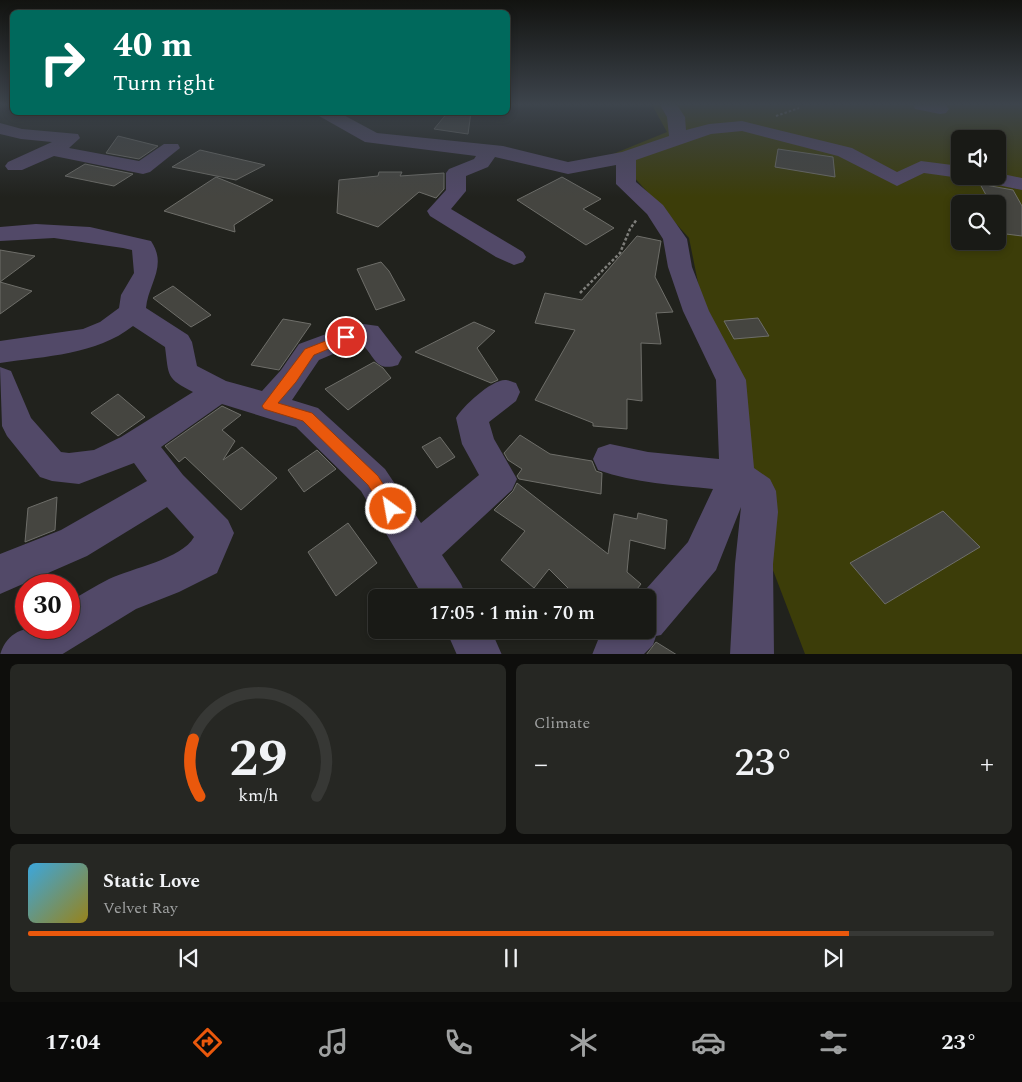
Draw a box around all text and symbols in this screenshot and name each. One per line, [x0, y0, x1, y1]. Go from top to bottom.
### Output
text: 40 m [113, 19, 193, 72]
icon: right [30, 30, 95, 95]
text: Turn right [113, 67, 215, 100]
map controls [951, 130, 1006, 250]
button: sound [951, 130, 1006, 185]
button: search [951, 195, 1006, 250]
pin [325, 316, 367, 358]
icon: arrive [332, 323, 360, 351]
position arrow [364, 482, 416, 534]
speed limit sign: 30 [15, 574, 80, 639]
text: 17:05 · 1 min · 70 m [429, 599, 595, 628]
text: Climate [534, 711, 590, 735]
text: 29 [229, 720, 287, 799]
text: 23° [734, 735, 794, 793]
text: − [534, 743, 548, 786]
text: + [980, 743, 994, 786]
text: km/h [238, 782, 278, 809]
text: Static Love [103, 867, 200, 896]
text: Velvet Ray [103, 896, 178, 920]
icon: previous [175, 944, 203, 972]
icon: pause [497, 944, 525, 972]
icon: next [819, 944, 847, 972]
icon: directions [190, 1025, 225, 1060]
icon: music [316, 1025, 351, 1060]
icon: phone [441, 1025, 476, 1060]
icon: climate [566, 1025, 601, 1060]
icon: car [691, 1025, 726, 1060]
icon: filters [816, 1025, 851, 1060]
text: 17:04 [45, 1026, 100, 1059]
text: 23° [941, 1026, 977, 1059]

